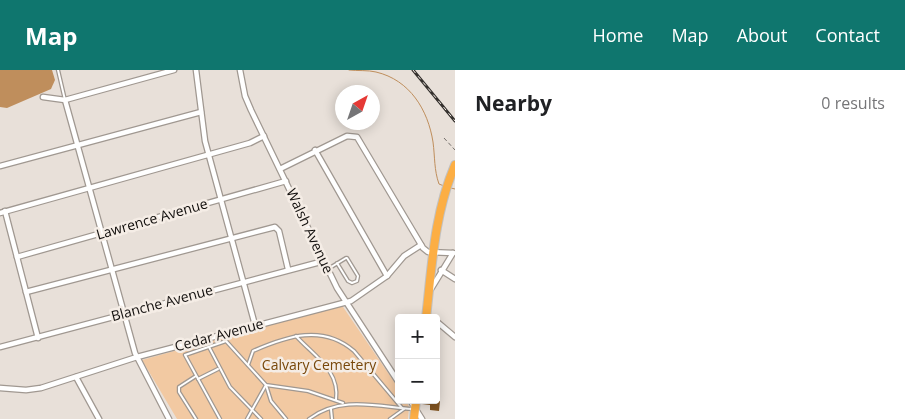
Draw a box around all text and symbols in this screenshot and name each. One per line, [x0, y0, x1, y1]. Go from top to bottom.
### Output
text: Map [25, 19, 77, 52]
text: Home [593, 23, 643, 47]
text: Map [671, 23, 709, 47]
text: About [737, 23, 787, 47]
text: Contact [815, 23, 880, 47]
north arrow [335, 85, 380, 130]
text: Nearby [475, 89, 552, 117]
text: 0 results [821, 92, 885, 114]
street label: Walsh Avenue [282, 185, 339, 277]
street label: Lawrence Avenue [94, 193, 210, 244]
street label: Blanche Avenue [109, 280, 215, 325]
street label: Cedar Avenue [172, 314, 265, 355]
map controls [395, 314, 440, 404]
button: + [395, 314, 440, 359]
park label: Calvary Cemetery [262, 355, 377, 374]
button: − [395, 359, 440, 404]

